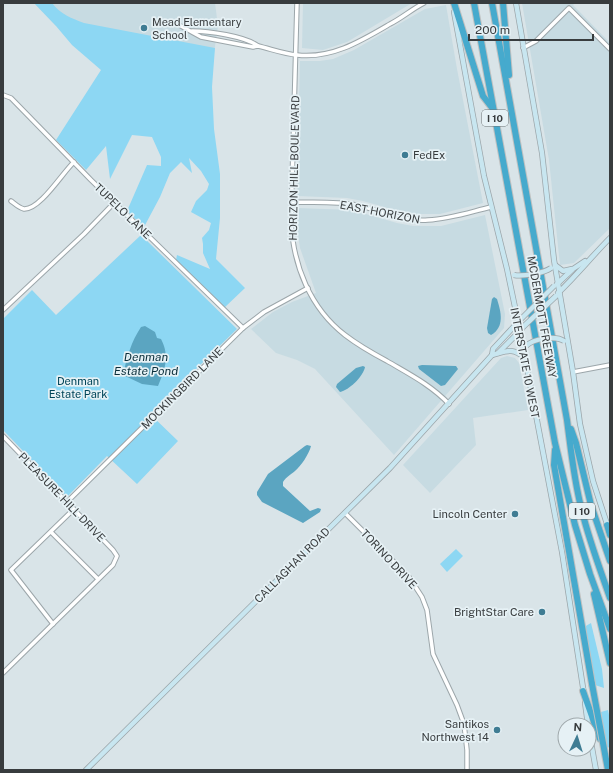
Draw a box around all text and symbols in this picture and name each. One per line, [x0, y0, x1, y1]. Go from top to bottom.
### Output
place label: Mead Elementary School [152, 16, 242, 41]
scale bar [469, 16, 593, 42]
marker: Mead Elementary School [139, 23, 149, 33]
text: 200 m [475, 23, 510, 37]
street label: HORIZON HILL BOULEVARD [287, 95, 301, 241]
road number: I 10 [482, 110, 508, 126]
place label: FedEx [413, 149, 445, 161]
marker: FedEx [400, 150, 410, 160]
street label: TUPELO LANE [92, 181, 154, 241]
street label: EAST HORIZON [339, 198, 421, 226]
street label: MCDERMOTT FREEWAY [525, 255, 559, 379]
street label: INTERSTATE 10 WEST [508, 307, 542, 420]
street label: MOCKINGBIRD LANE [139, 345, 225, 431]
water label: Denman Estate Pond [114, 350, 178, 378]
park label: Denman Estate Park [49, 375, 107, 400]
street label: PLEASURE HILL DRIVE [16, 450, 108, 544]
road number: I 10 [569, 503, 595, 519]
place label: Lincoln Center [432, 508, 507, 520]
marker: Lincoln Center [510, 509, 520, 519]
street label: CALLAGHAN ROAD [252, 525, 332, 605]
street label: TORINO DRIVE [359, 527, 420, 591]
place label: BrightStar Care [454, 606, 534, 618]
marker: BrightStar Care [537, 607, 547, 617]
north arrow [557, 717, 597, 757]
place label: Santikos Northwest 14 [422, 718, 489, 743]
text: N [573, 721, 582, 733]
marker: Santikos Northwest 14 [492, 725, 502, 735]

